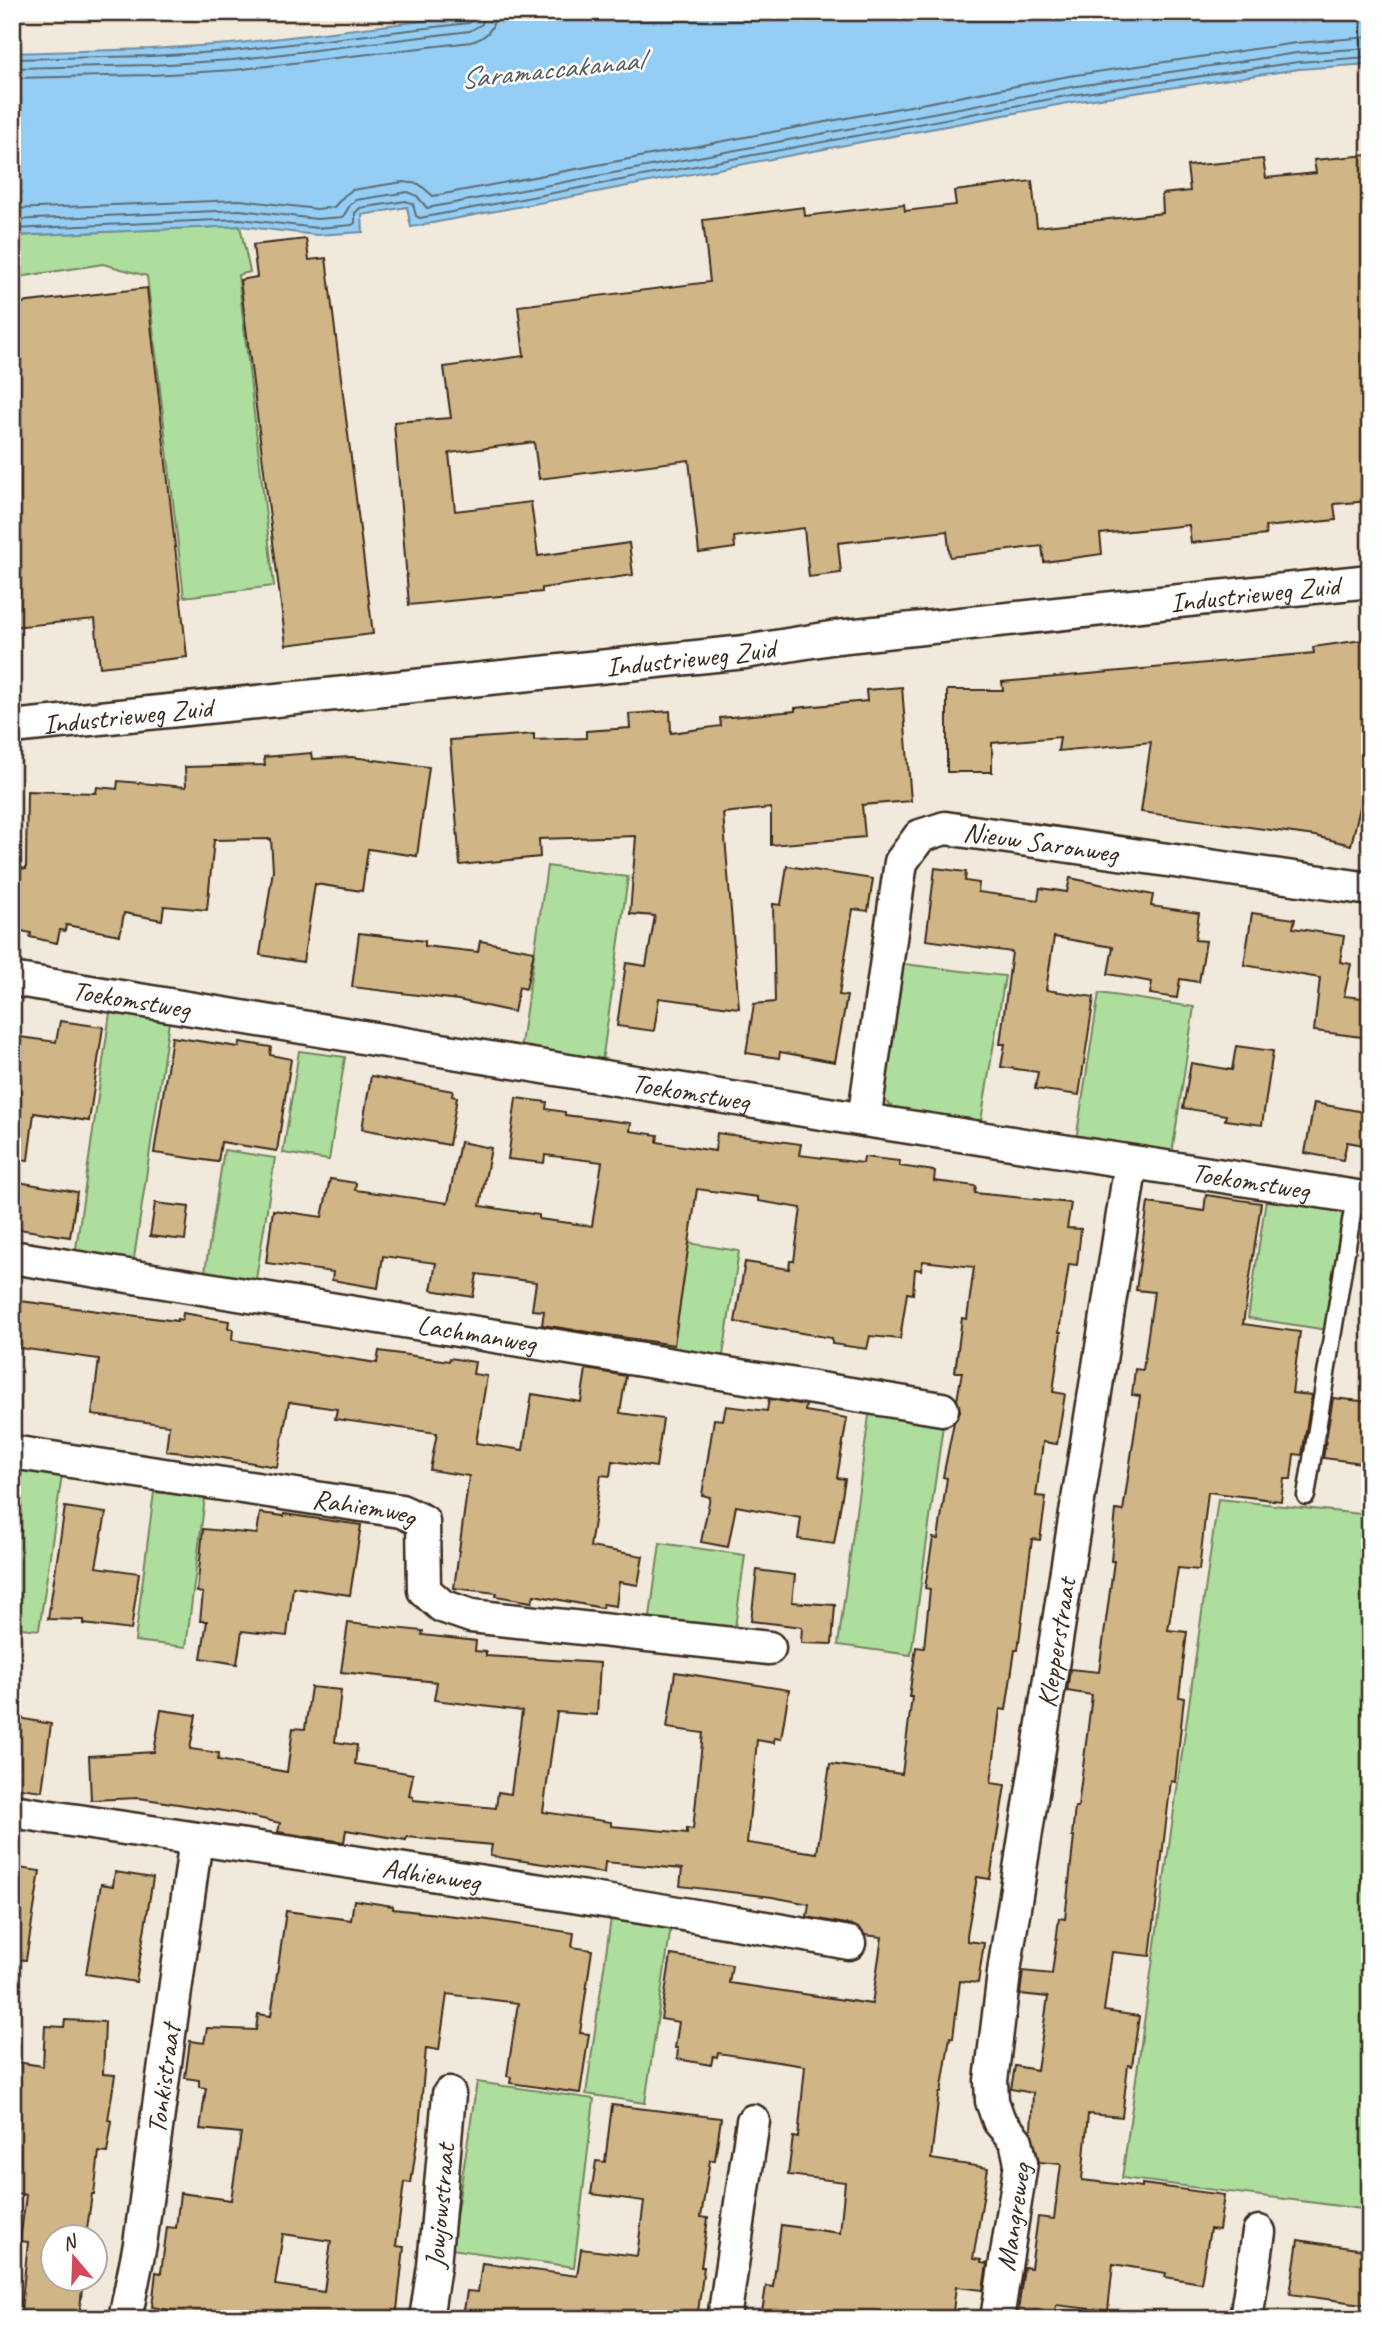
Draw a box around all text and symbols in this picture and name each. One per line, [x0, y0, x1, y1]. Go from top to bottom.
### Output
water label: Saramaccakanaal [458, 40, 654, 97]
street label: Industrieweg Zuid [1168, 566, 1345, 619]
street label: Industrieweg Zuid [604, 629, 781, 684]
street label: Industrieweg Zuid [41, 689, 218, 741]
street label: Nieuw Saronweg [962, 813, 1122, 870]
street label: Toekomstweg [70, 972, 195, 1026]
street label: Toekomstweg [629, 1064, 754, 1119]
street label: Toekomstweg [1189, 1154, 1314, 1207]
street label: Lachmanweg [415, 1306, 541, 1360]
street label: Rahiemweg [310, 1480, 424, 1534]
street label: Klepperstraat [1028, 1573, 1083, 1710]
street label: Adhienweg [380, 1849, 485, 1899]
street label: Tonkistraat [138, 2018, 188, 2136]
street label: Jowjowstraat [416, 2140, 462, 2271]
street label: Mangreweg [987, 2159, 1038, 2273]
north arrow [38, 2222, 108, 2292]
text: N [59, 2229, 81, 2256]

